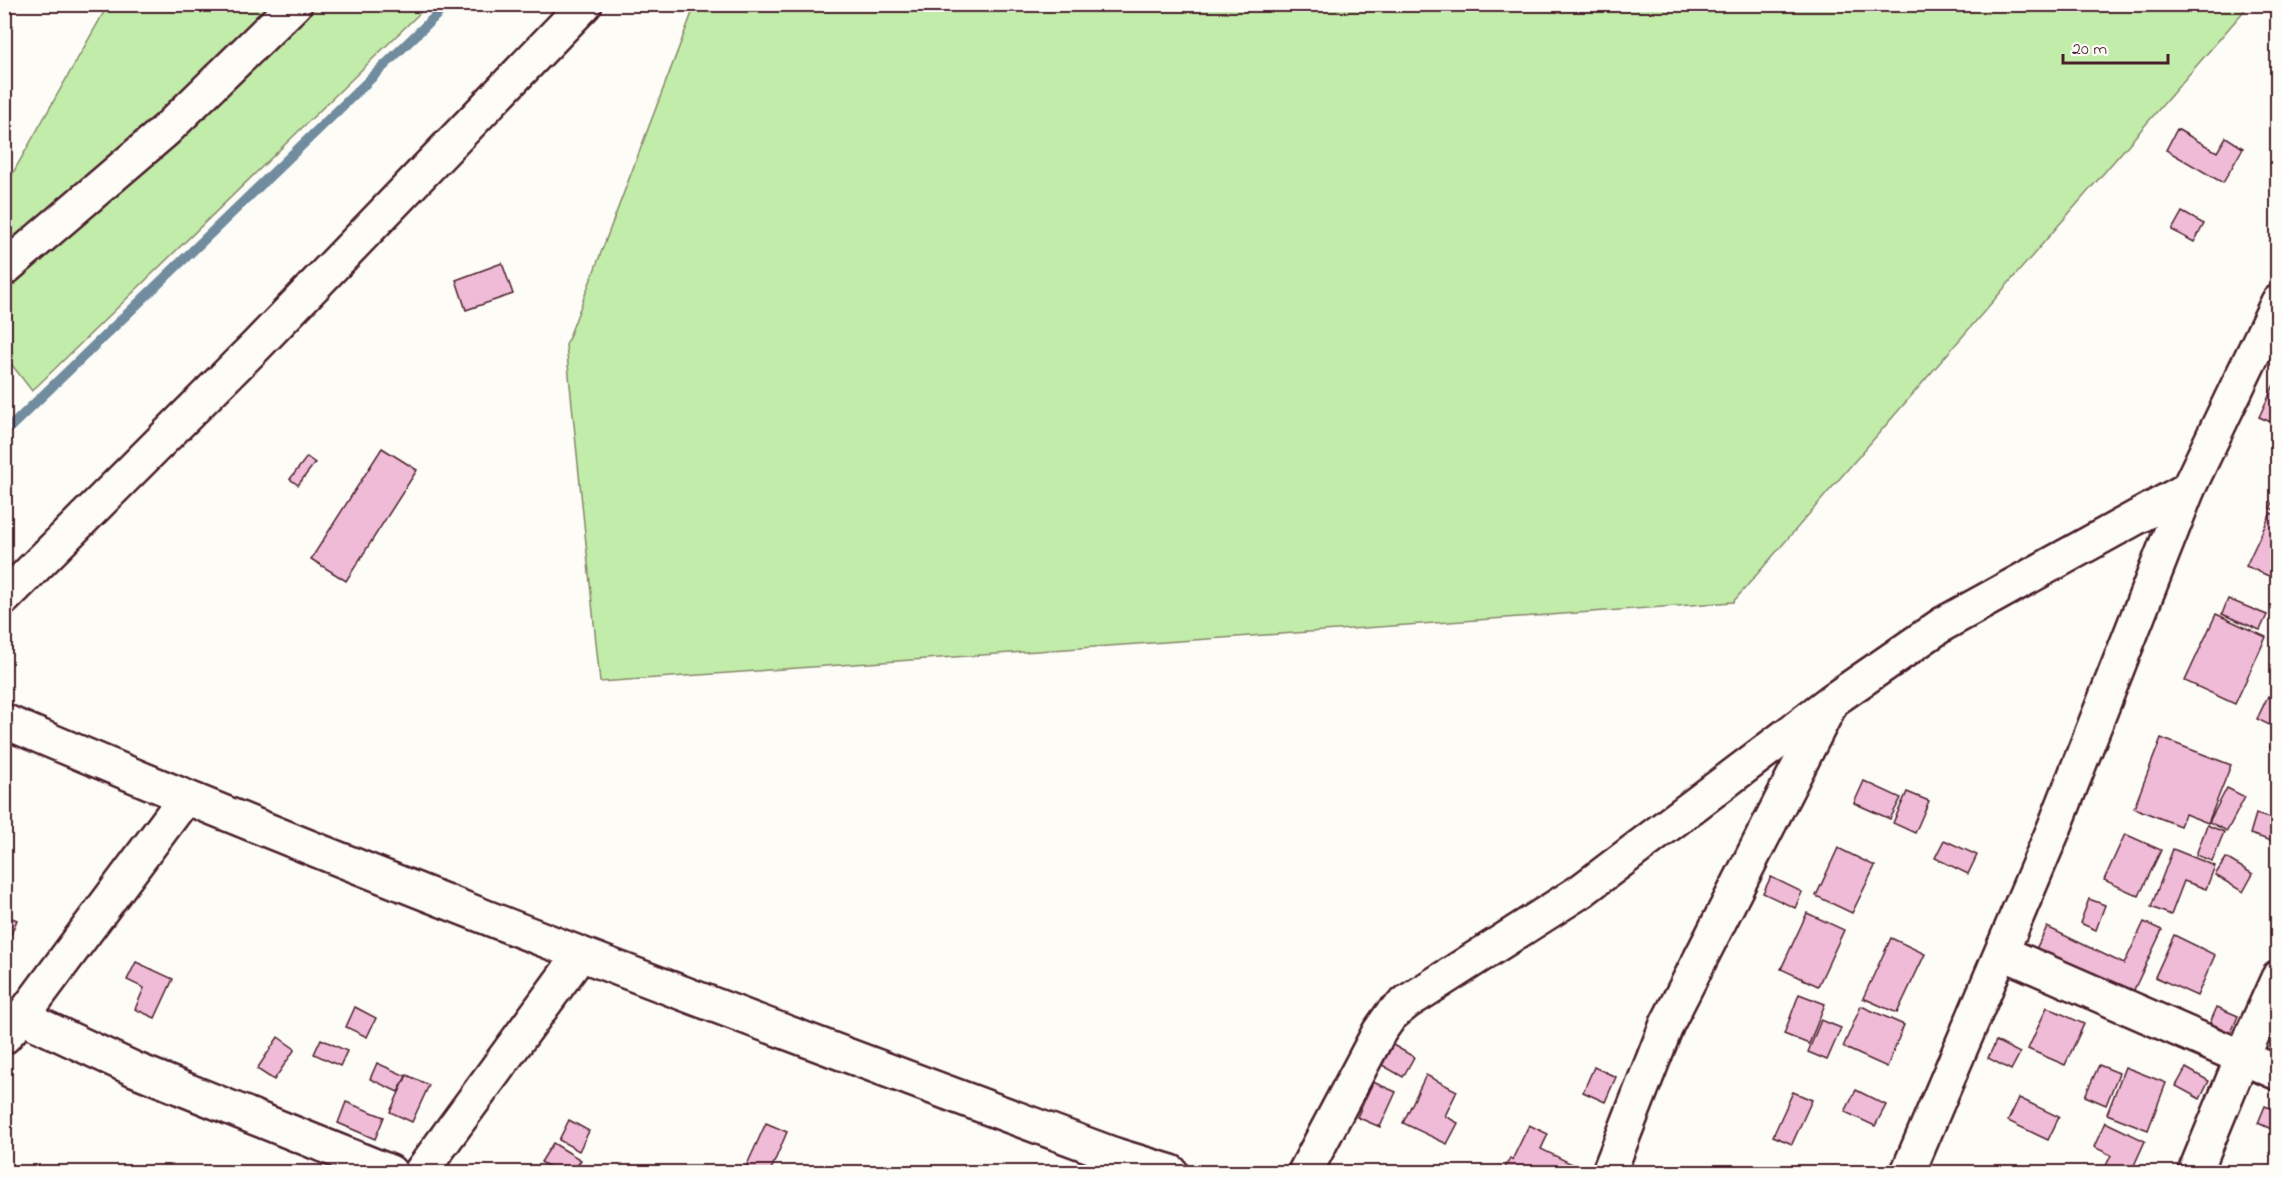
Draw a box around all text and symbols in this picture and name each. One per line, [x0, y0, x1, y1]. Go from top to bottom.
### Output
scale bar [2063, 27, 2168, 65]
text: 20 m [2072, 37, 2107, 63]

